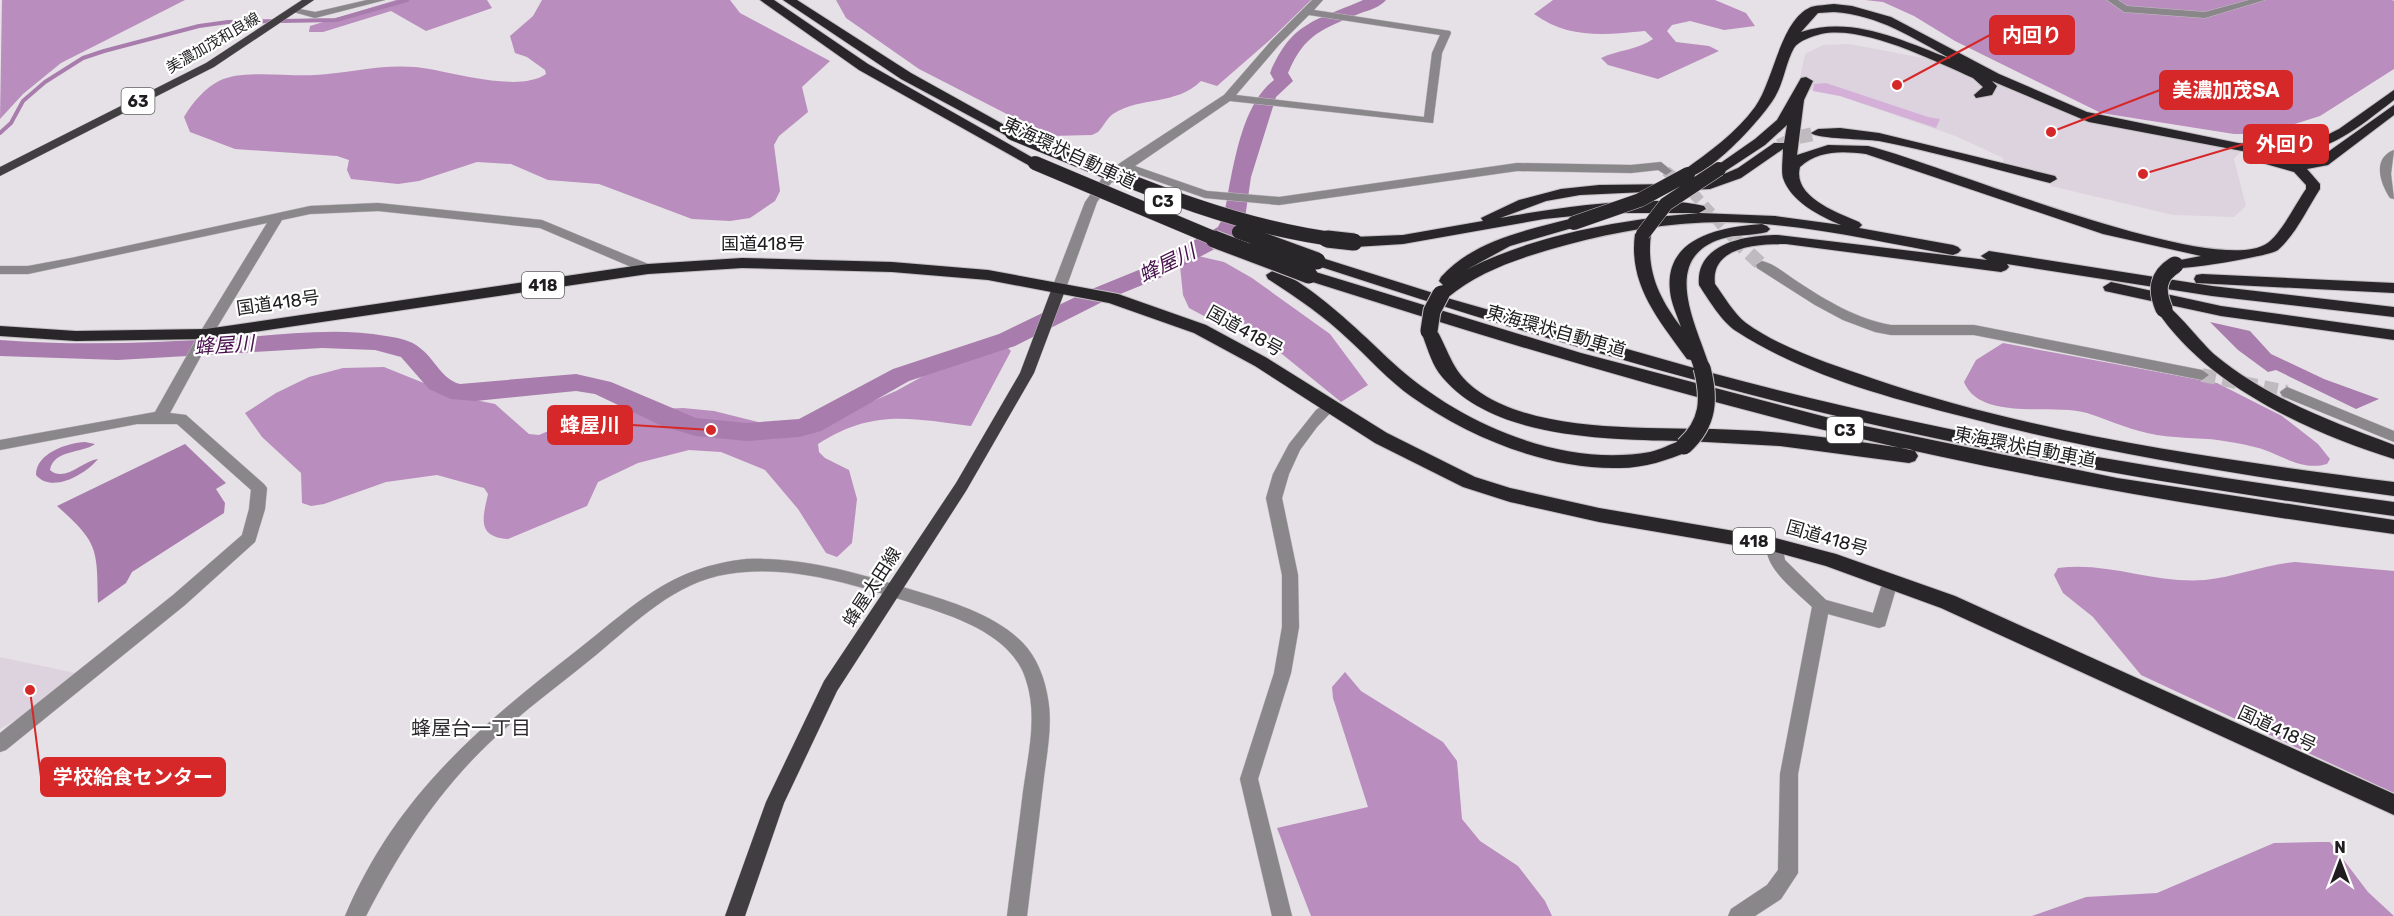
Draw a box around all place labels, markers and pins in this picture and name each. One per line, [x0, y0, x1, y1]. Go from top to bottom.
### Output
callout: 内回り [1990, 16, 2074, 54]
callout: 美濃加茂SA [2160, 71, 2292, 109]
callout: 外回り [2244, 125, 2328, 163]
callout: 蜂屋川 [548, 406, 632, 444]
callout: 学校給食センター [41, 758, 225, 796]

